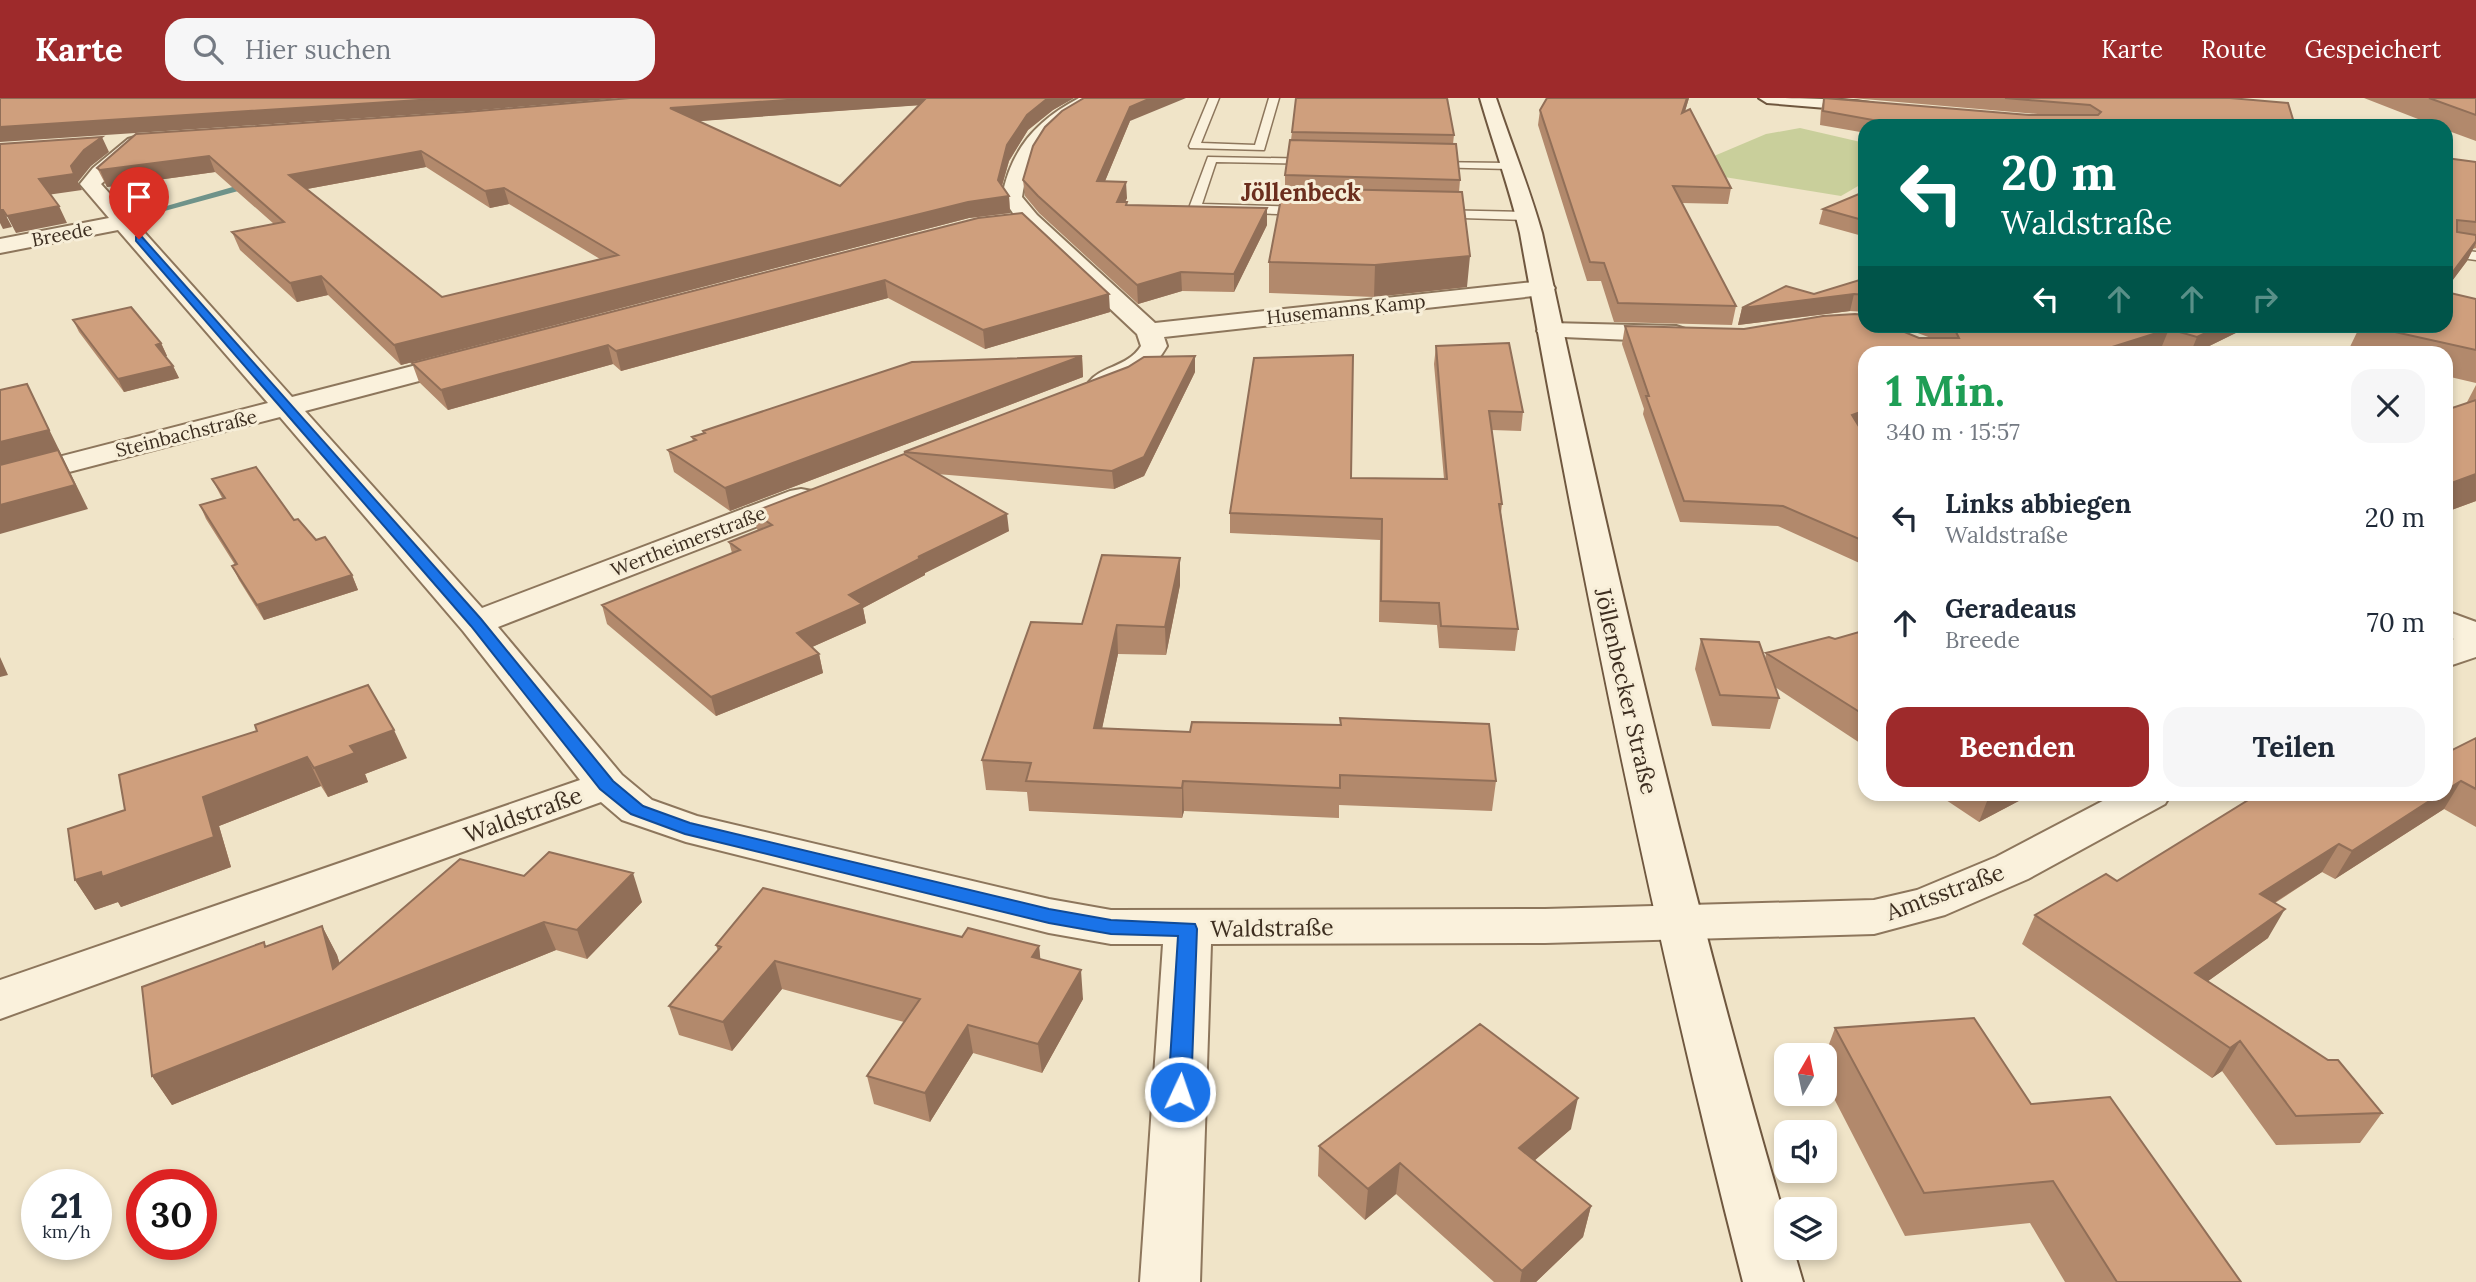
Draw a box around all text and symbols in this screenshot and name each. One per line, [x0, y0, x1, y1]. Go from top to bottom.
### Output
search box [165, 18, 655, 81]
text: Karte [35, 28, 123, 70]
icon: search [189, 30, 227, 68]
text: Hier suchen [245, 33, 391, 66]
text: Karte [2101, 34, 2163, 65]
text: Route [2201, 34, 2267, 65]
text: Gespeichert [2305, 34, 2441, 65]
text: 20 m [2001, 141, 2116, 203]
icon: left [1886, 147, 1977, 238]
pin [109, 167, 169, 239]
district label: Jöllenbeck [1241, 177, 1361, 208]
icon: arrive [120, 178, 158, 216]
text: Waldstraße [2001, 202, 2172, 243]
street label: Breede [29, 216, 95, 252]
icon: left [2027, 280, 2065, 318]
icon: ahead [2100, 280, 2138, 318]
icon: ahead [2173, 280, 2211, 318]
icon: right [2246, 280, 2284, 318]
street label: Husemanns Kamp [1265, 289, 1427, 329]
text: 1 Min. [1886, 364, 2005, 418]
button: close [2351, 369, 2425, 443]
street label: Steinbachstraße [113, 404, 259, 462]
text: 340 m · 15:57 [1886, 417, 2020, 446]
text: Links abbiegen [1945, 487, 2131, 520]
icon: left [1886, 499, 1924, 537]
street label: Wertheimerstraße [607, 500, 769, 582]
text: 20 m [2365, 501, 2425, 534]
text: Waldstraße [1945, 520, 2068, 549]
street label: Jöllenbecker Straße [1588, 584, 1664, 797]
text: Geradeaus [1945, 592, 2076, 625]
icon: ahead [1886, 604, 1924, 642]
text: 70 m [2367, 606, 2425, 639]
text: Breede [1945, 625, 2020, 654]
button: Beenden [1886, 707, 2149, 787]
button: Teilen [2163, 707, 2425, 787]
street label: Waldstraße [460, 780, 586, 849]
street label: Amtsstraße [1881, 857, 2008, 927]
street label: Waldstraße [1210, 912, 1334, 943]
north arrow [1774, 1043, 1838, 1106]
map controls [1774, 1043, 1837, 1260]
position arrow [1143, 1055, 1217, 1129]
button: sound [1774, 1120, 1837, 1183]
speed limit sign: 30 [126, 1169, 217, 1260]
text: 21 [50, 1183, 83, 1228]
button: layers [1774, 1197, 1837, 1260]
text: km/h [42, 1220, 91, 1243]

